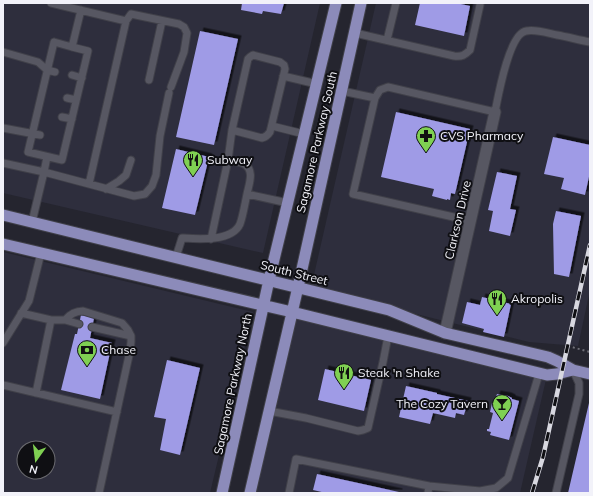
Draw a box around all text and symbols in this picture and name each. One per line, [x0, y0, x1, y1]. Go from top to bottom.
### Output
street label: Sagamore Parkway South [293, 70, 340, 214]
pharmacy icon: CVS Pharmacy [415, 125, 437, 153]
place label: CVS Pharmacy [440, 128, 524, 143]
restaurant icon: Subway [182, 149, 204, 177]
place label: Subway [207, 152, 253, 167]
street label: Clarkson Drive [441, 179, 474, 261]
street label: South Street [259, 257, 329, 288]
restaurant icon: Akropolis [486, 288, 508, 316]
place label: Akropolis [511, 291, 563, 306]
street label: Sagamore Parkway North [210, 312, 255, 456]
bank icon: Chase [76, 339, 98, 367]
place label: Chase [101, 342, 136, 357]
restaurant icon: Steak 'n Shake [333, 362, 355, 390]
place label: Steak 'n Shake [358, 365, 440, 380]
bar icon: The Cozy Tavern [491, 393, 513, 421]
place label: The Cozy Tavern [396, 396, 488, 411]
north arrow [16, 440, 56, 480]
text: N [28, 462, 39, 478]

